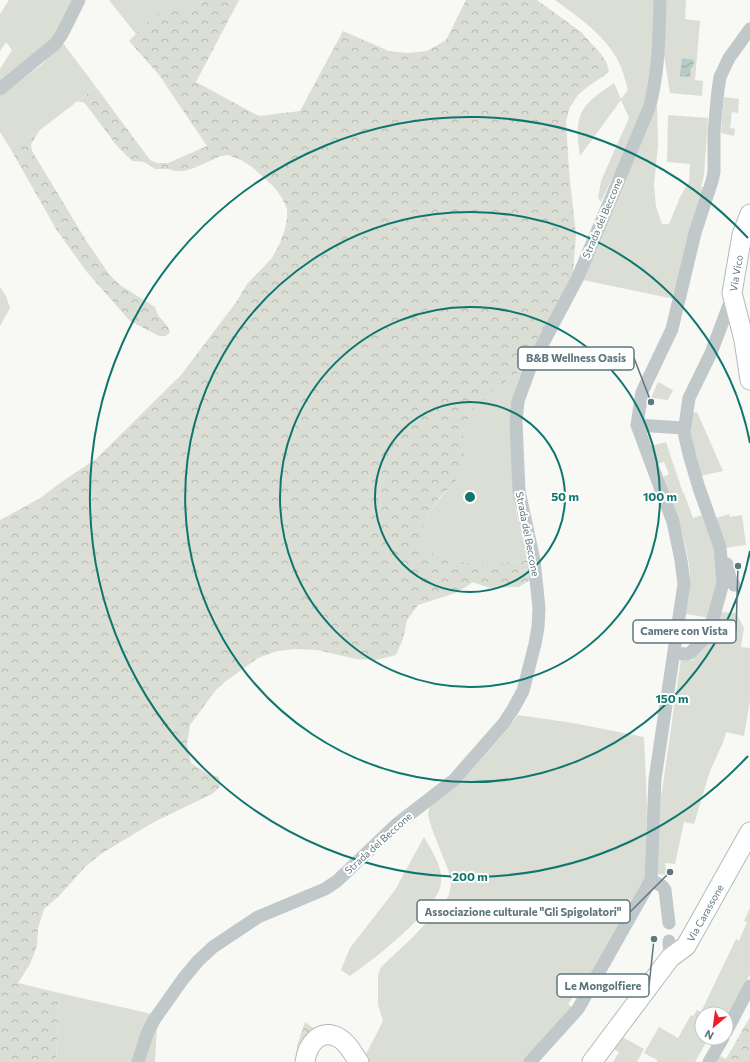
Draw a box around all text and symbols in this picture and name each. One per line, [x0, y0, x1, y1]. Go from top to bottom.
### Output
street label: Strada del Beccone [580, 176, 624, 260]
street label: Via Vico [727, 254, 745, 292]
callout: B&B Wellness Oasis [518, 347, 634, 370]
text: B&B Wellness Oasis [526, 351, 626, 364]
text: 50 m [551, 489, 579, 503]
text: 100 m [643, 489, 677, 503]
centre of rings [463, 490, 477, 504]
street label: Strada del Beccone [514, 491, 542, 577]
callout: Camere con Vista [633, 620, 736, 643]
text: Camere con Vista [640, 624, 728, 637]
text: 150 m [655, 691, 689, 705]
street label: Strada del Beccone [342, 810, 414, 876]
text: 200 m [452, 869, 488, 883]
street label: Via Carassone [684, 882, 726, 944]
callout: Associazione culturale "Gli Spigolatori" [417, 900, 630, 923]
text: Associazione culturale "Gli Spigolatori" [424, 905, 622, 918]
callout: Le Mongolfiere [557, 974, 649, 997]
text: Le Mongolfiere [565, 979, 642, 992]
north arrow [694, 1006, 734, 1046]
text: N [702, 1027, 716, 1043]

